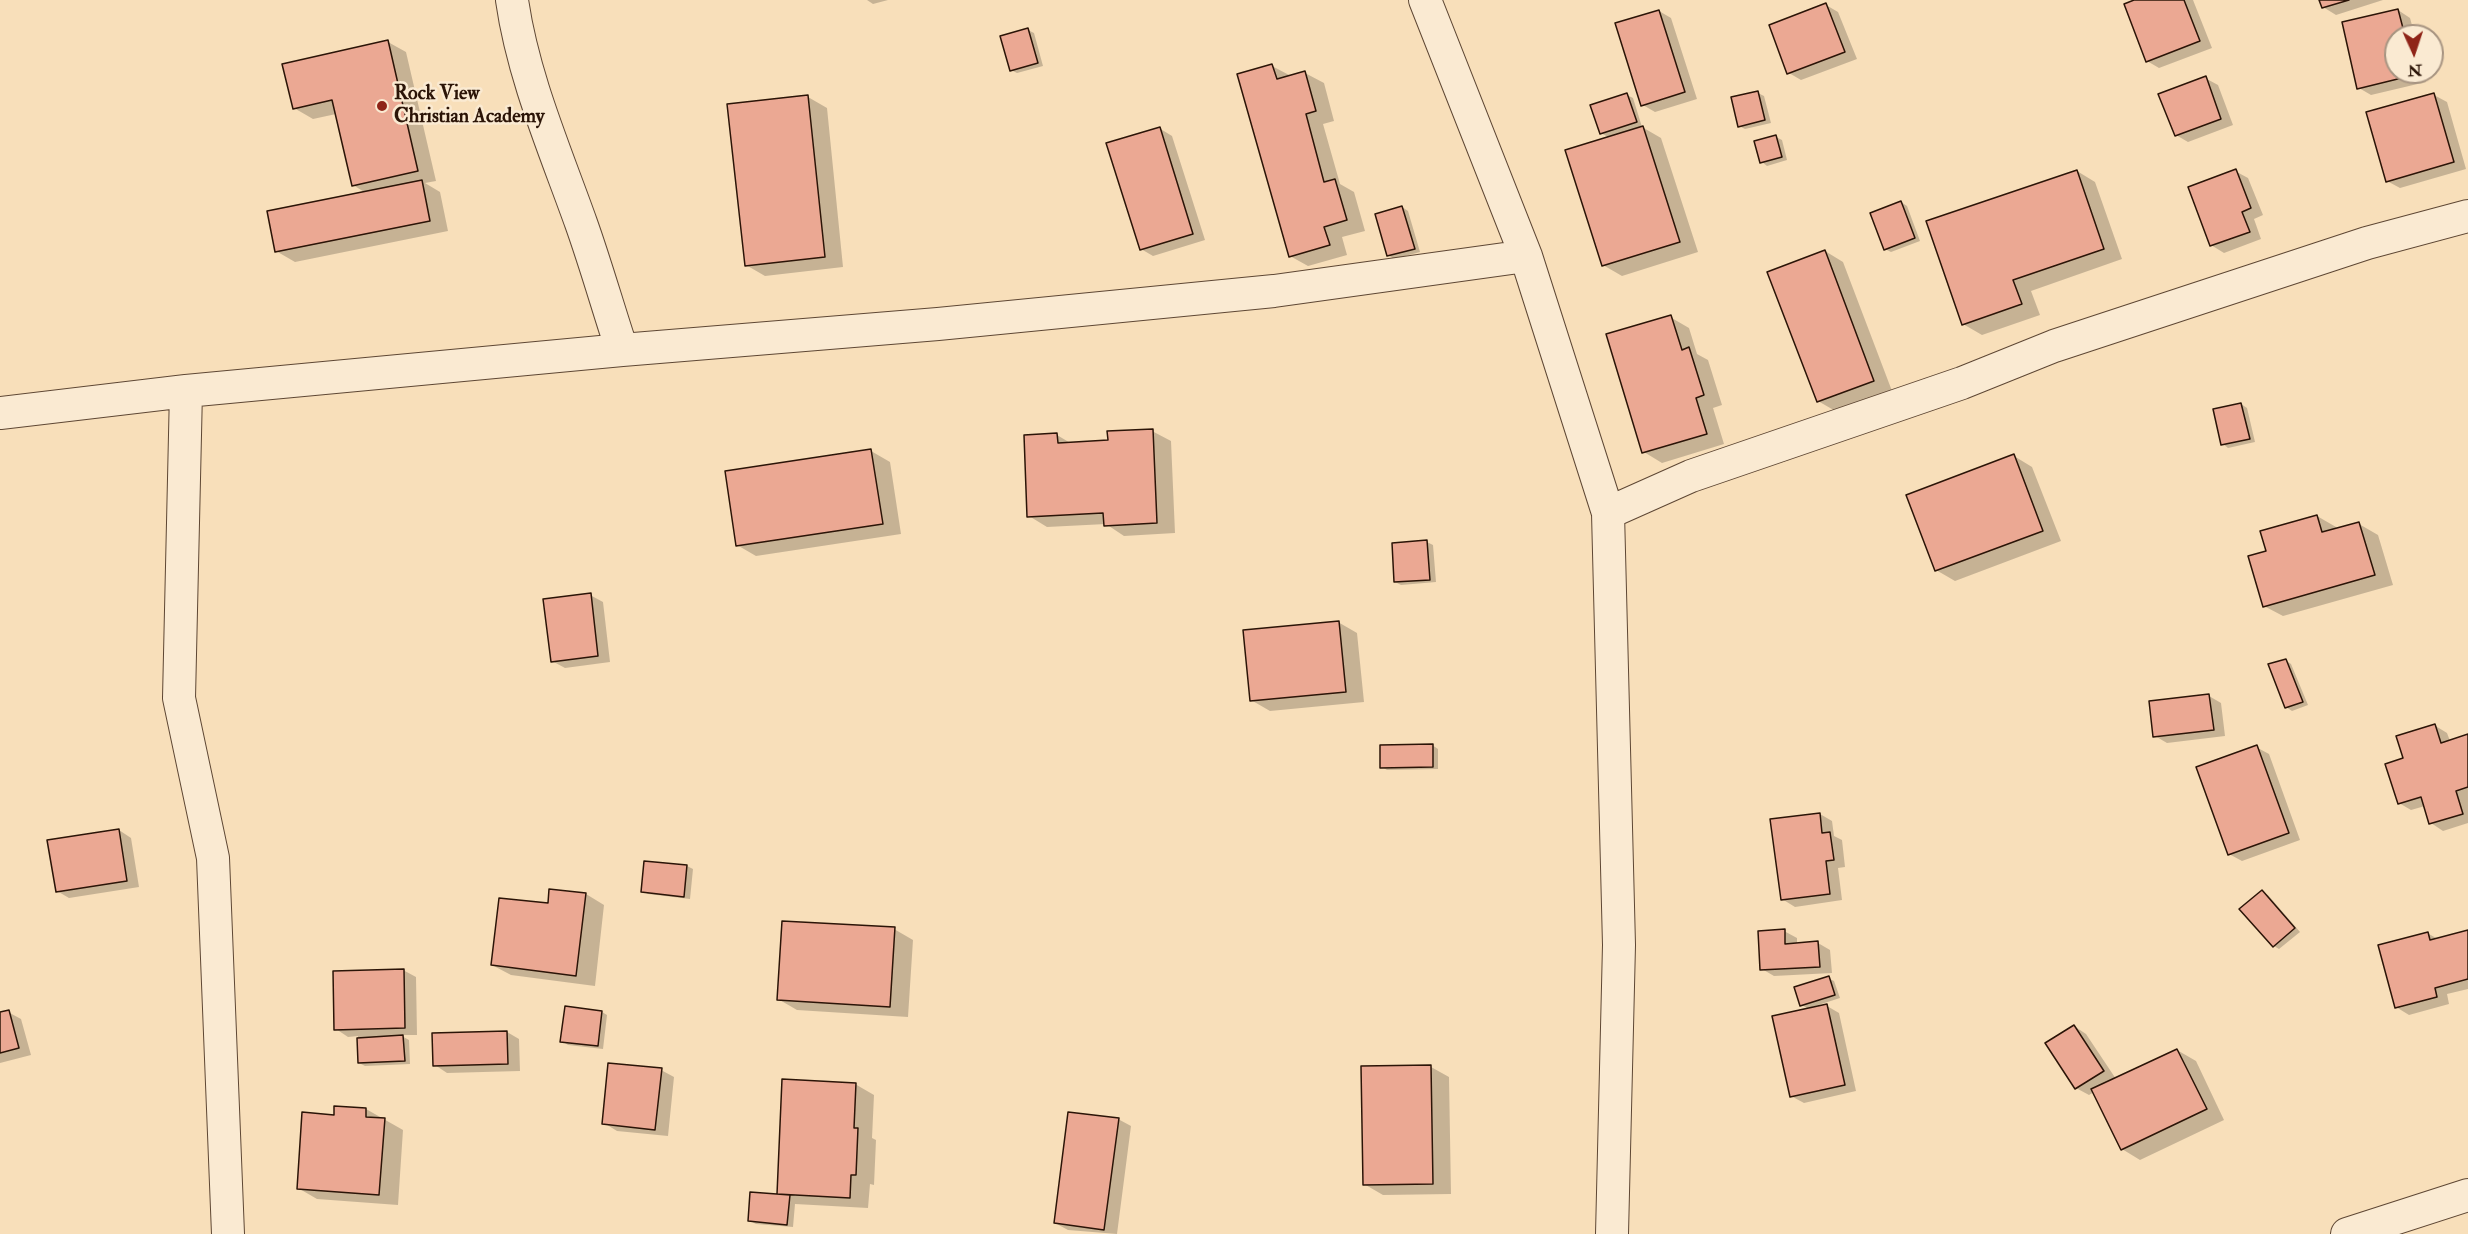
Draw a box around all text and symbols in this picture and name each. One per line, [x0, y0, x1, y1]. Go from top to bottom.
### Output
north arrow [2384, 24, 2444, 84]
text: N [2407, 60, 2423, 80]
place label: Rock View Christian Academy [394, 83, 545, 130]
marker: Rock View Christian Academy [375, 99, 389, 113]

